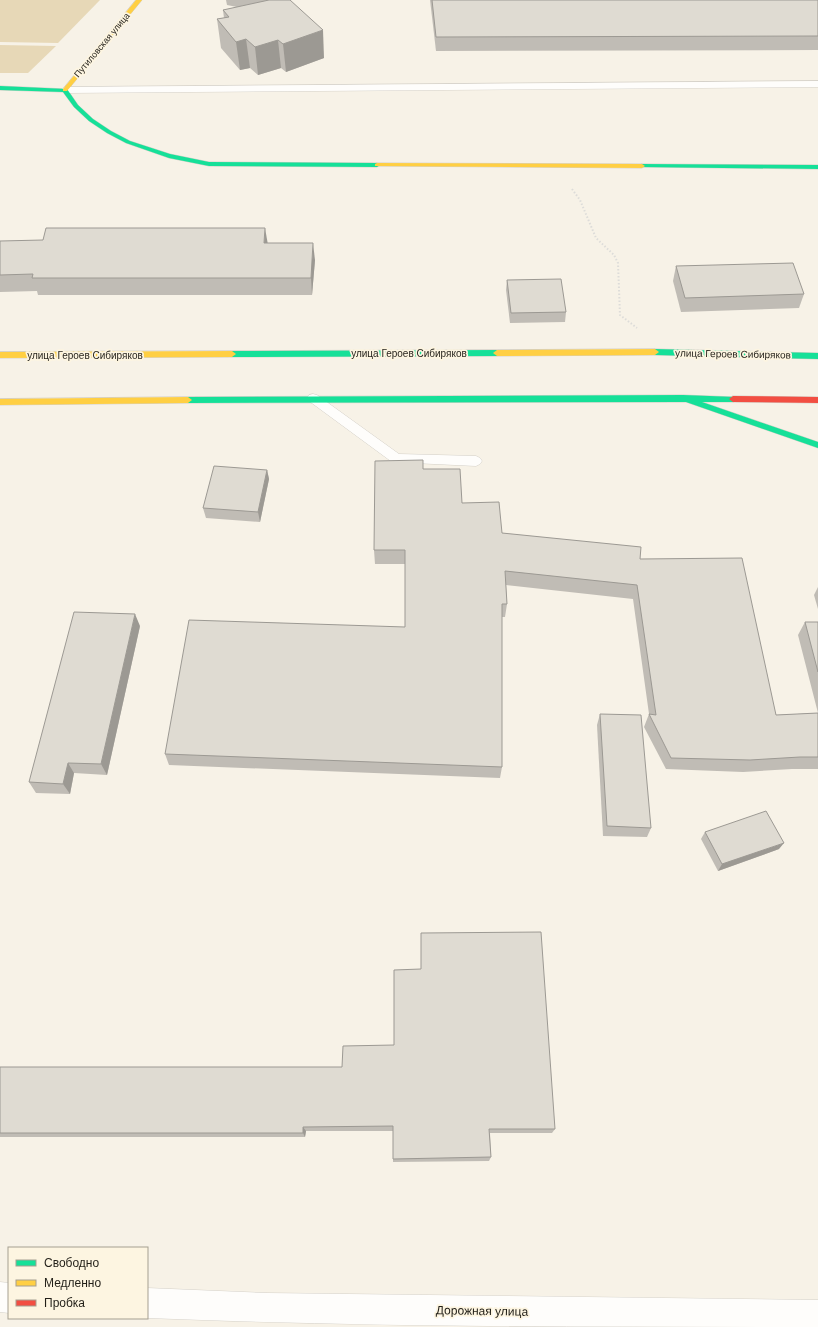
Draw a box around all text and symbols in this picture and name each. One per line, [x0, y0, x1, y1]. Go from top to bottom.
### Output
street label: Путиловская улица [72, 11, 132, 79]
street label: улица Героев Сибиряков [675, 347, 791, 361]
street label: улица Героев Сибиряков [351, 348, 467, 359]
street label: улица Героев Сибиряков [27, 350, 143, 361]
legend [8, 1247, 148, 1319]
text: Свободно [44, 1256, 99, 1270]
text: Медленно [44, 1276, 101, 1290]
text: Пробка [44, 1296, 85, 1310]
street label: Дорожная улица [436, 1303, 529, 1319]

